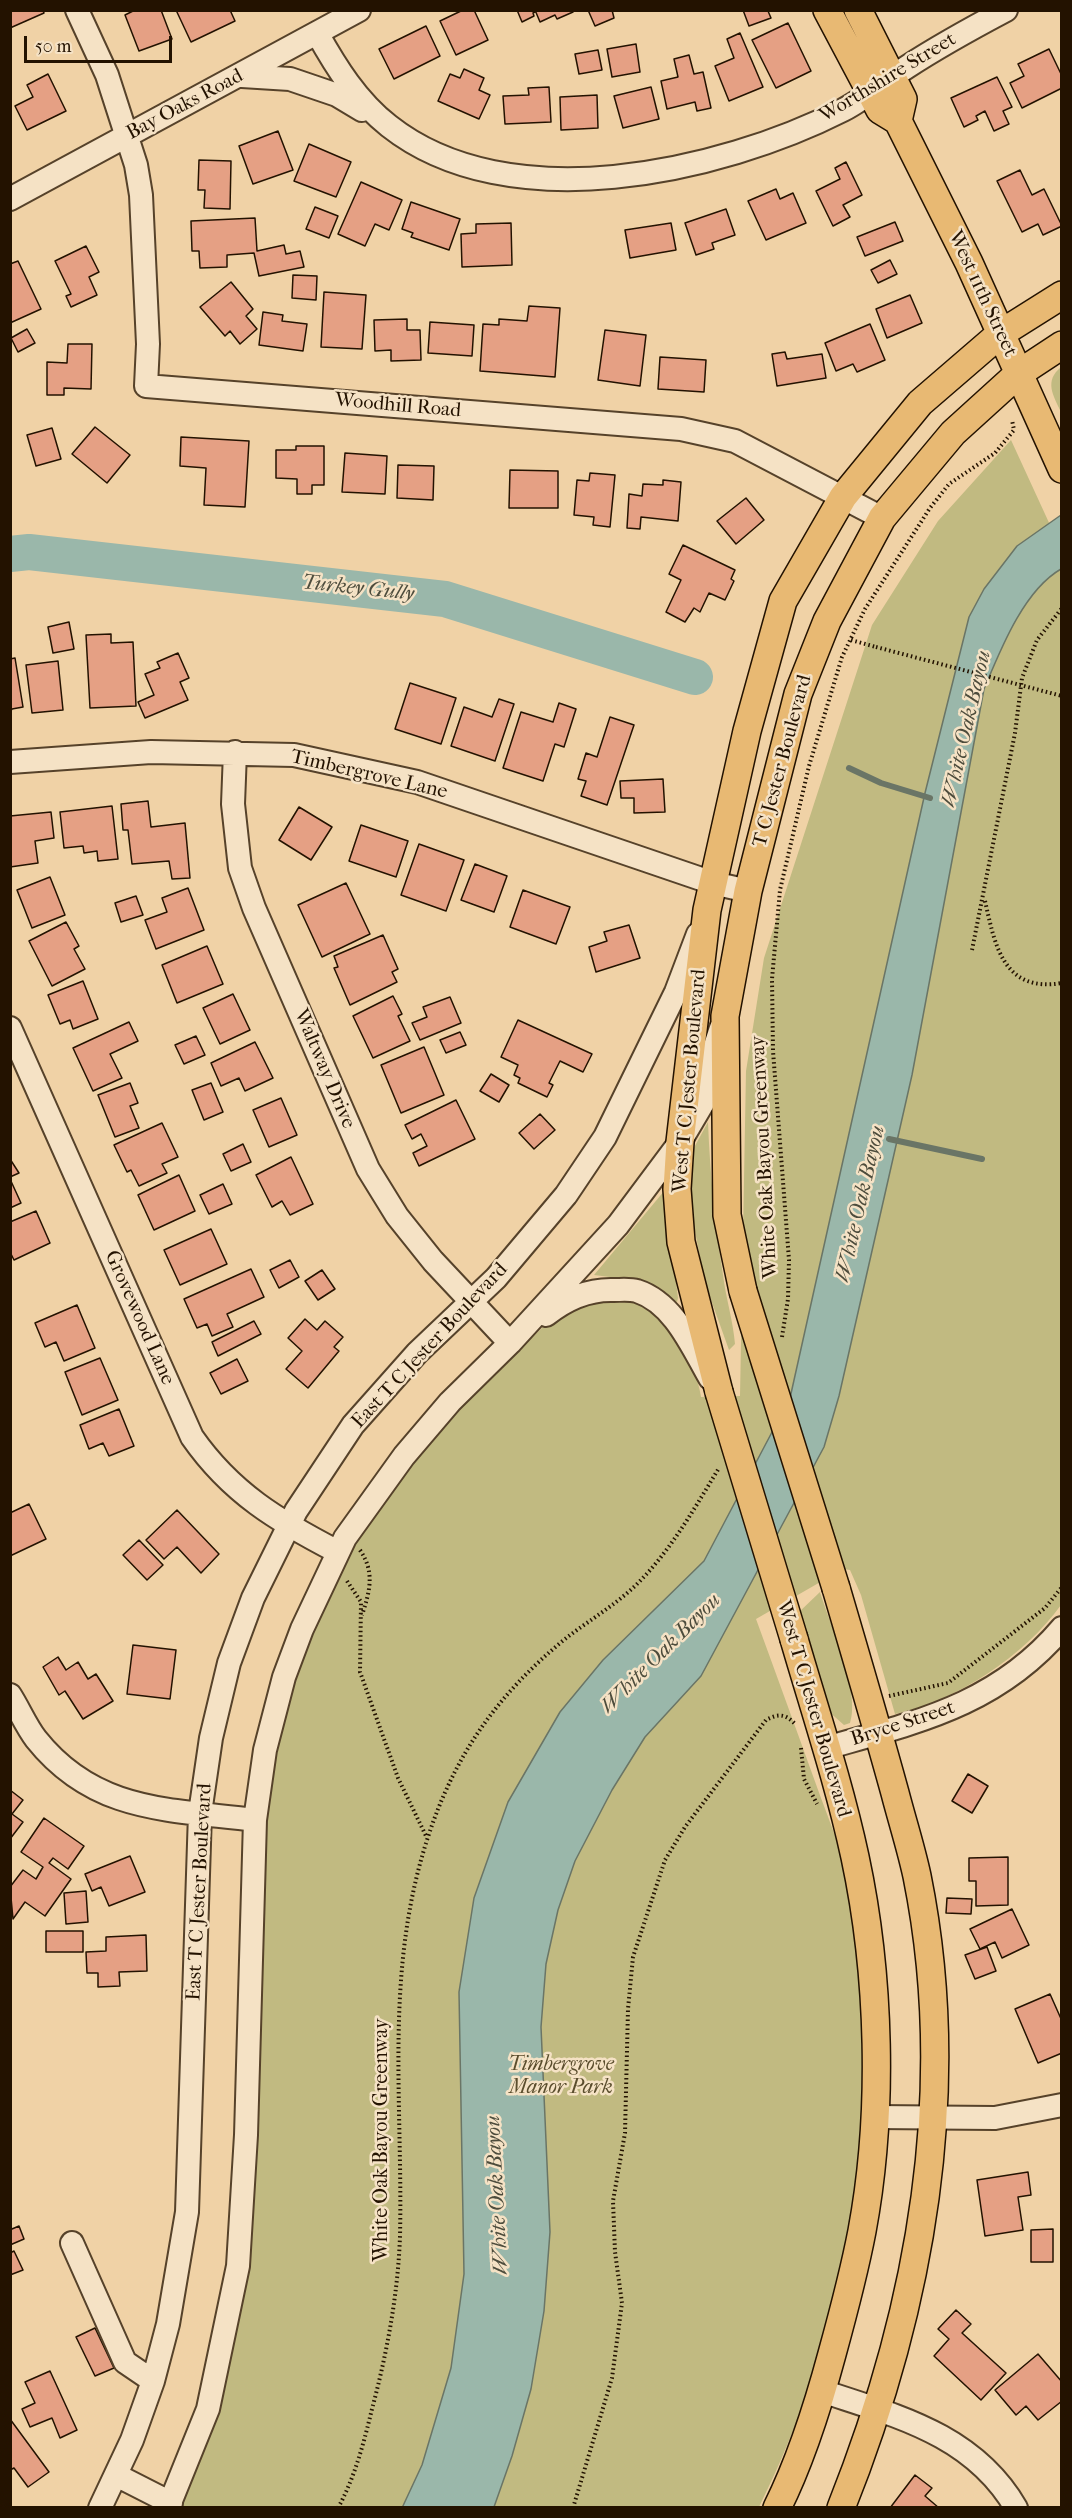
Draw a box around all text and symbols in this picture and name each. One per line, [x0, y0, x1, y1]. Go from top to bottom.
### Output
scale bar [27, 24, 176, 62]
street label: Worthshire Street [815, 28, 961, 128]
text: 50 m [35, 36, 71, 57]
street label: Bay Oaks Road [123, 64, 247, 146]
street label: West 11th Street [942, 227, 1022, 361]
street label: Woodhill Road [334, 389, 462, 423]
water label: Turkey Gully [301, 571, 415, 607]
water label: White Oak Bayou [937, 648, 997, 810]
street label: T C Jester Boulevard [748, 672, 818, 850]
street label: Timbergrove Lane [288, 745, 450, 805]
street label: West T C Jester Boulevard [668, 968, 712, 1194]
street label: Waltway Drive [288, 1006, 360, 1132]
street label: White Oak Bayou Greenway [747, 1035, 783, 1279]
water label: White Oak Bayou [831, 1123, 891, 1285]
street label: Grovewood Lane [99, 1247, 179, 1389]
street label: East T C Jester Boulevard [347, 1258, 513, 1434]
water label: White Oak Bayou [596, 1589, 726, 1719]
street label: West T C Jester Boulevard [771, 1598, 855, 1820]
street label: Bryce Street [848, 1696, 958, 1752]
street label: East T C Jester Boulevard [182, 1783, 218, 2001]
street label: White Oak Bayou Greenway [370, 2018, 394, 2262]
park label: Timbergrove Manor Park [508, 2053, 614, 2100]
water label: White Oak Bayou [481, 2115, 515, 2275]

